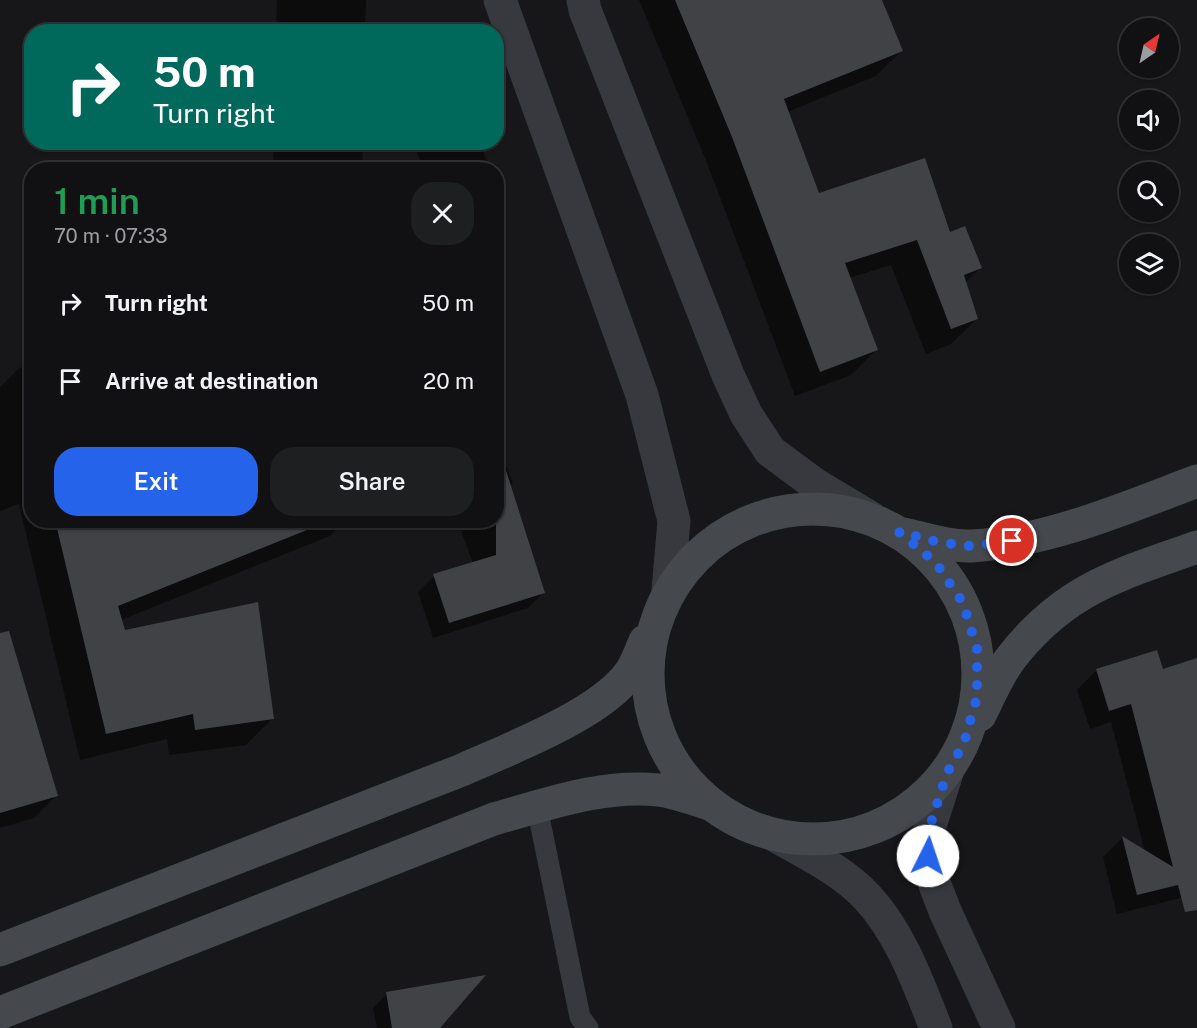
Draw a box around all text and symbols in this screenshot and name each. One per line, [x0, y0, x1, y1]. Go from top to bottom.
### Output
north arrow [1119, 18, 1179, 78]
map controls [1119, 18, 1179, 294]
text: 50 m [153, 47, 256, 96]
icon: right [54, 48, 132, 126]
button: sound [1119, 90, 1179, 150]
text: Turn right [153, 97, 276, 129]
button: search [1119, 162, 1179, 222]
text: 1 min [54, 180, 140, 222]
button: close [411, 182, 474, 245]
text: 70 m · 07:33 [54, 224, 168, 248]
button: layers [1119, 234, 1179, 294]
icon: right [54, 287, 87, 320]
text: Turn right [105, 290, 208, 316]
text: 50 m [422, 290, 474, 316]
icon: arrive [54, 365, 87, 398]
text: Arrive at destination [105, 368, 318, 394]
text: 20 m [423, 368, 474, 394]
button: Exit [54, 447, 258, 516]
button: Share [270, 447, 474, 516]
pin [986, 515, 1037, 566]
icon: arrive [995, 524, 1028, 557]
position arrow [896, 824, 960, 888]

